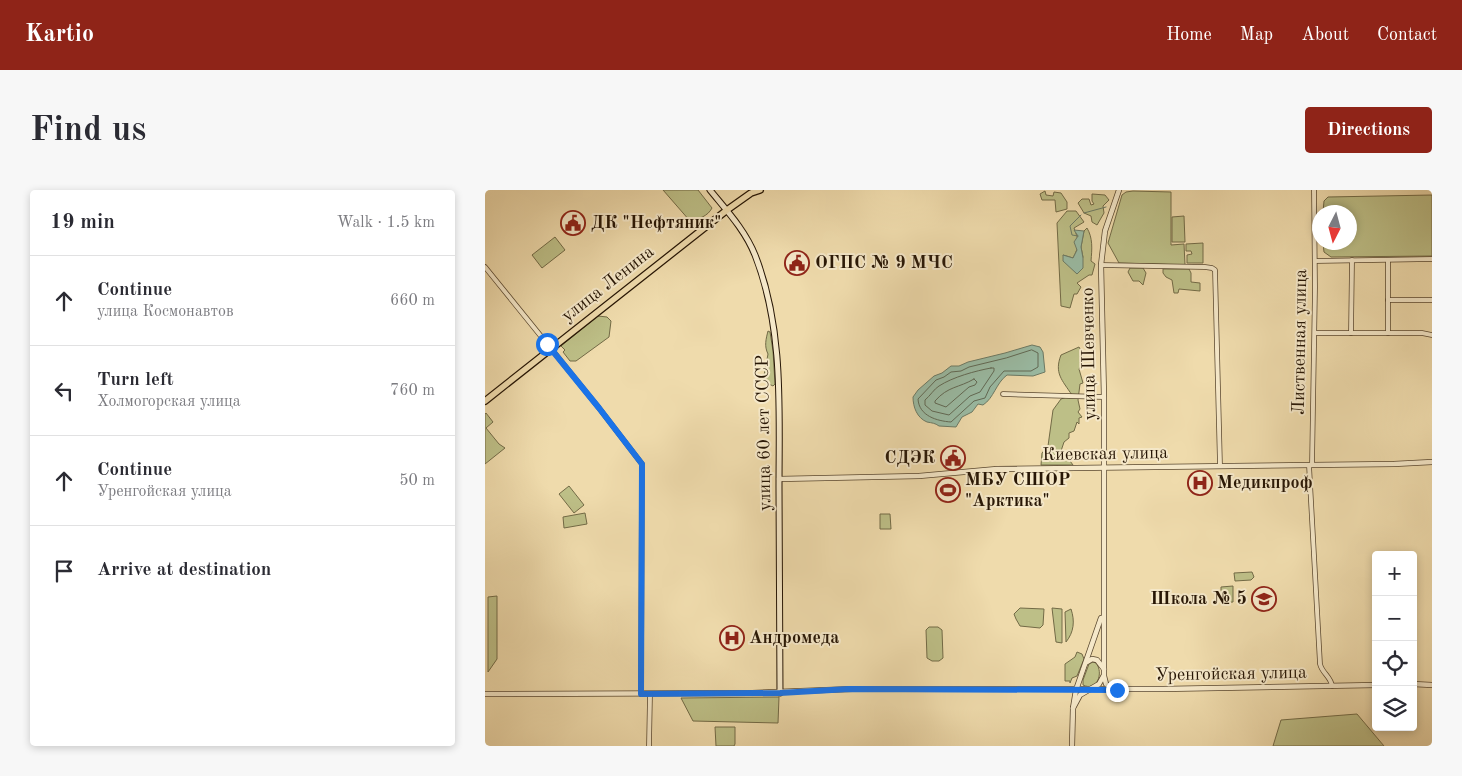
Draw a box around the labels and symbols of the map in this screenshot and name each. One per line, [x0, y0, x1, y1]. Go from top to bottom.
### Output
north arrow [1312, 205, 1357, 250]
public building icon: ДК "Нефтяник" [560, 210, 586, 236]
place label: ДК "Нефтяник" [591, 214, 721, 233]
street label: улица Ленина [558, 242, 658, 325]
public building icon: ОГПС № 9 МЧС [784, 250, 810, 276]
place label: ОГПС № 9 МЧС [815, 254, 953, 272]
street label: Лиственная улица [1290, 269, 1310, 415]
street label: улица Шевченко [1079, 287, 1099, 421]
route start [536, 333, 559, 356]
street label: улица 60 лет СССР [754, 355, 774, 511]
street label: Киевская улица [1042, 444, 1168, 464]
public building icon: СДЭК [940, 445, 966, 471]
place label: СДЭК [885, 449, 935, 467]
hospital icon: Медикпроф [1187, 470, 1213, 496]
place label: МБУ СШОР "Арктика" [965, 471, 1070, 510]
place label: Медикпроф [1217, 474, 1313, 493]
sports icon: МБУ СШОР "Арктика" [935, 477, 961, 503]
school or university icon: Школа № 5 [1251, 586, 1277, 612]
place label: Школа № 5 [1150, 590, 1247, 608]
hospital icon: Андромеда [719, 625, 745, 651]
place label: Андромеда [749, 629, 839, 647]
street label: Уренгойская улица [1155, 664, 1307, 684]
route end [1106, 679, 1129, 702]

